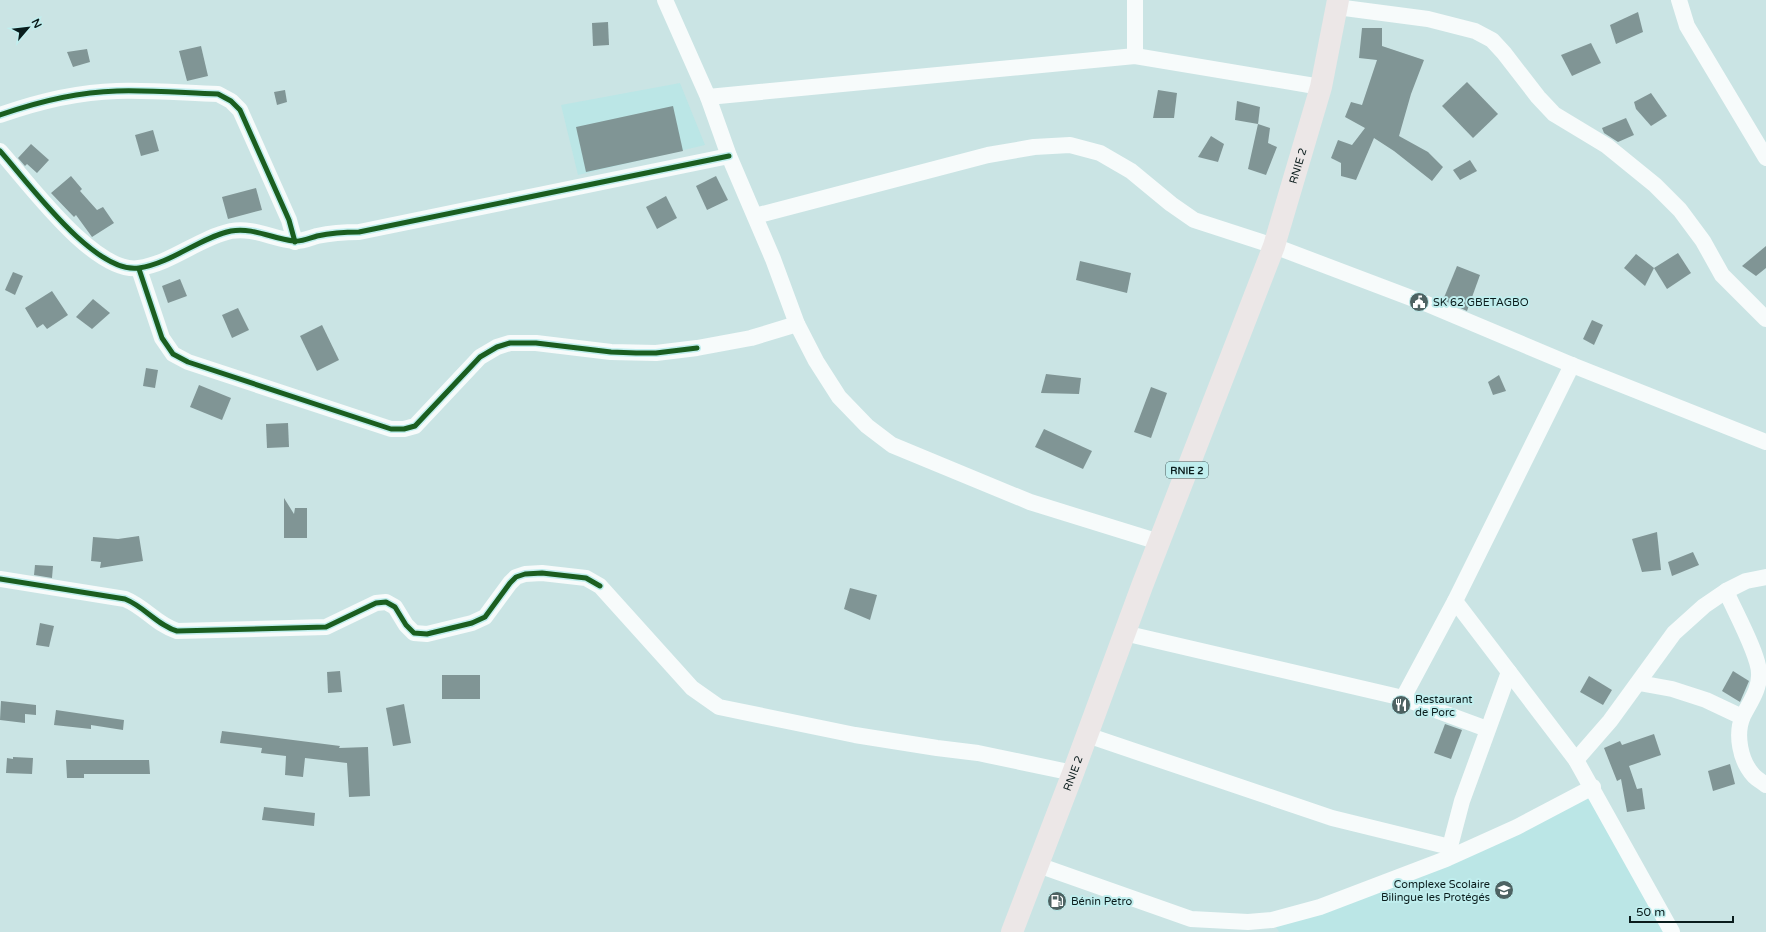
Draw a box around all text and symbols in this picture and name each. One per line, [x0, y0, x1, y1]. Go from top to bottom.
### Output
north arrow [8, 8, 48, 48]
text: N [29, 17, 44, 30]
street label: RNIE 2 [1287, 146, 1310, 185]
public building icon: SK 62 GBETAGBO [1408, 291, 1430, 313]
place label: SK 62 GBETAGBO [1433, 296, 1529, 309]
road number: RNIE 2 [1166, 462, 1208, 478]
place label: Restaurant de Porc [1415, 693, 1473, 719]
restaurant icon: Restaurant de Porc [1390, 694, 1412, 716]
street label: RNIE 2 [1061, 754, 1086, 793]
place label: Complexe Scolaire Bilingue les Protégés [1381, 878, 1490, 904]
school or university icon: Complexe Scolaire Bilingue les Protégés [1493, 879, 1515, 901]
fuel station icon: Bénin Petro [1046, 890, 1068, 912]
place label: Bénin Petro [1071, 895, 1133, 908]
scale bar [1630, 898, 1733, 924]
text: 50 m [1636, 905, 1665, 919]

